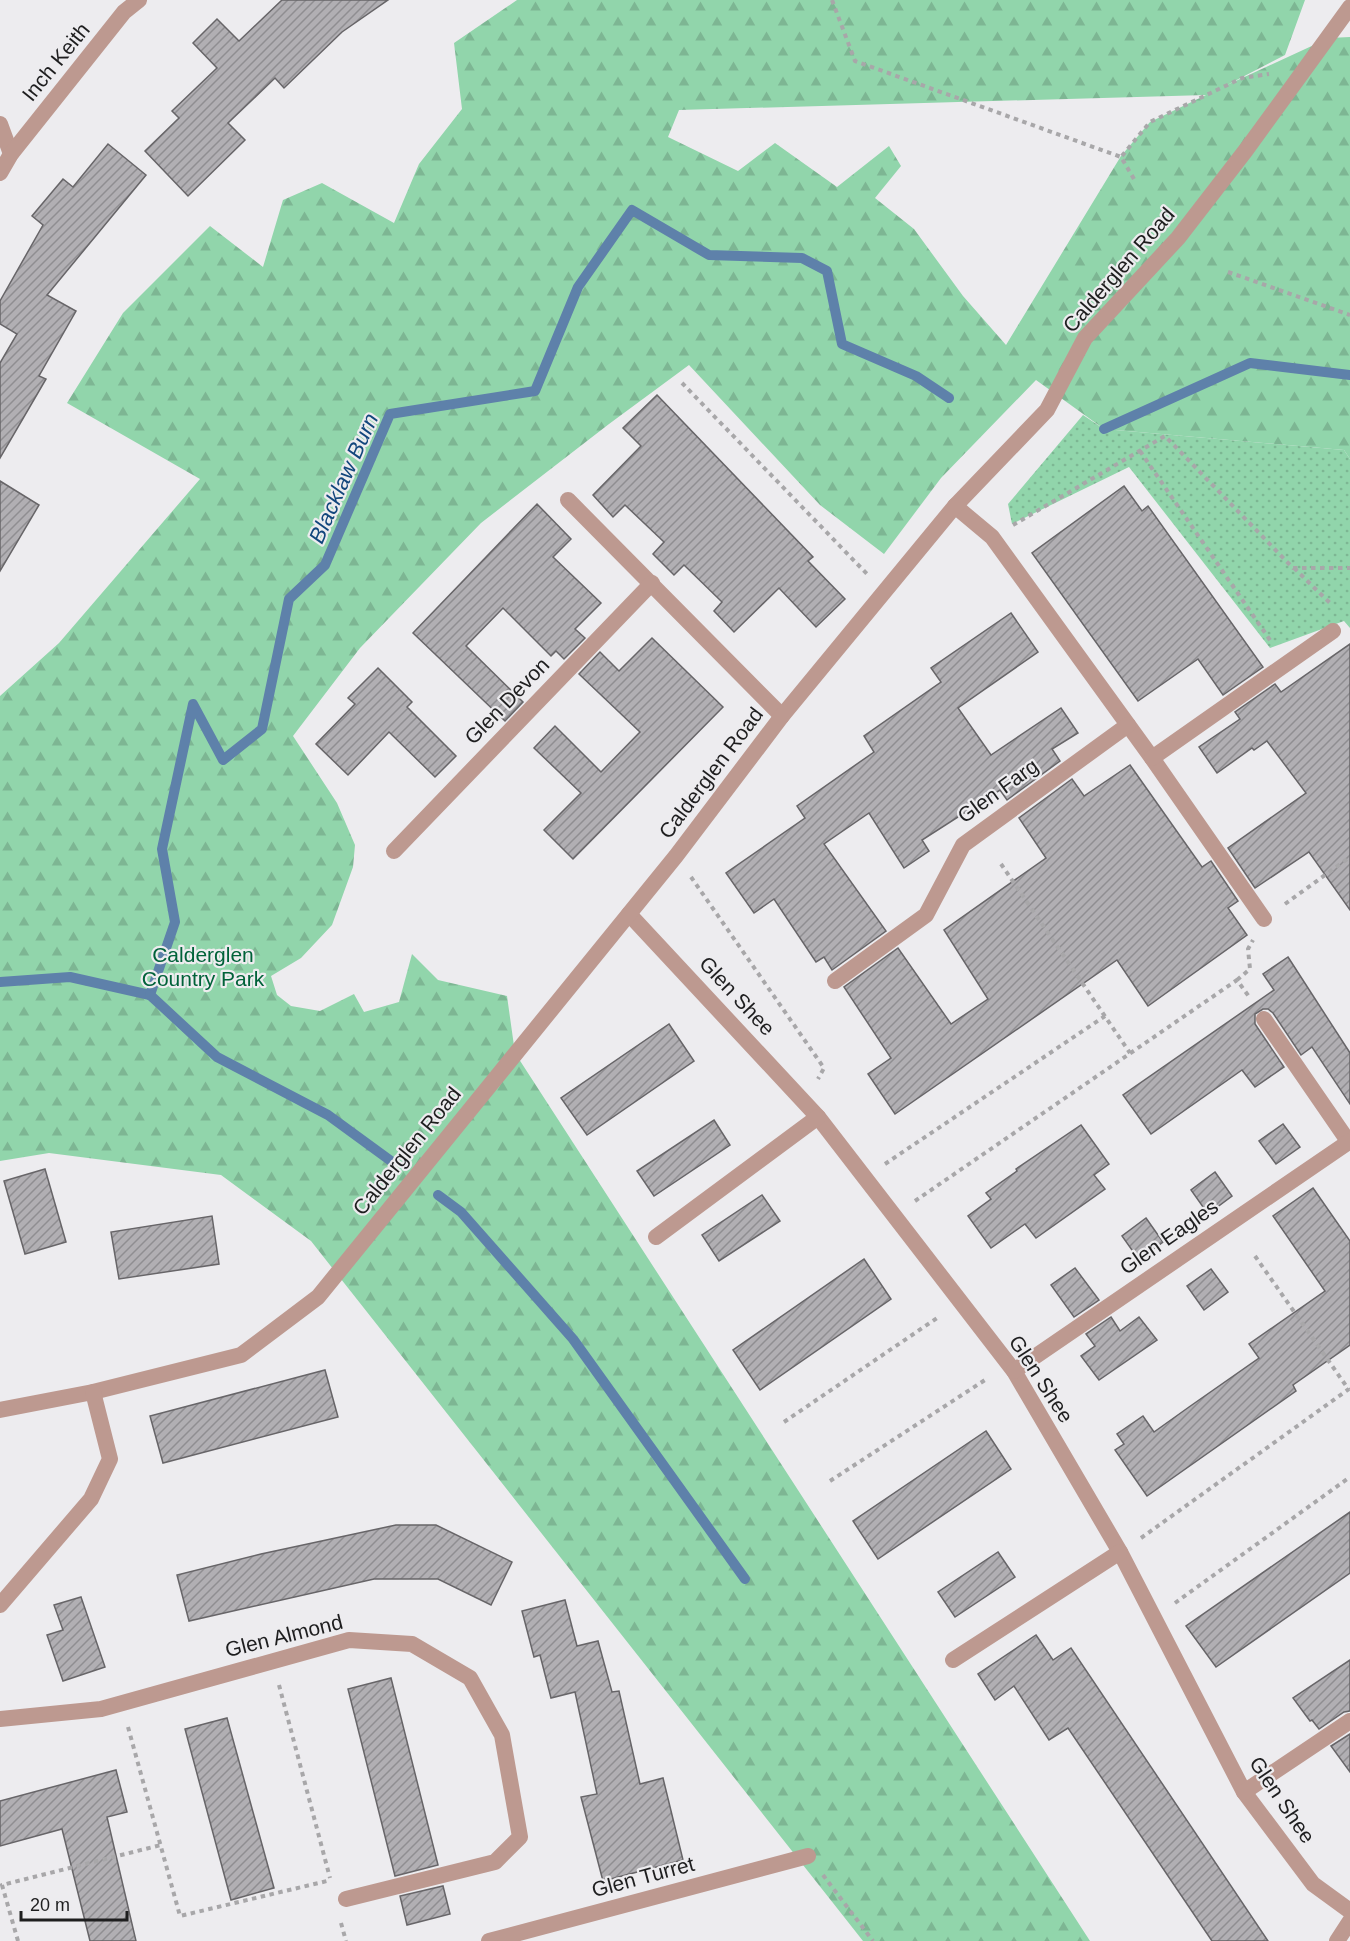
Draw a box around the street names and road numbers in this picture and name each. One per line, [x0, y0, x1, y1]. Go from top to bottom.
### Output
street label: Inch Keith [17, 18, 94, 105]
street label: Calderglen Road [1058, 203, 1179, 337]
street label: Glen Devon [460, 653, 553, 749]
street label: Calderglen Road [654, 703, 767, 843]
street label: Glen Farg [953, 754, 1042, 827]
street label: Glen Shee [695, 952, 780, 1040]
street label: Calderglen Road [348, 1082, 465, 1219]
street label: Glen Eagles [1115, 1194, 1222, 1279]
street label: Glen Shee [1005, 1331, 1078, 1427]
street label: Glen Almond [223, 1610, 345, 1661]
street label: Glen Shee [1245, 1752, 1320, 1847]
street label: Glen Turret [589, 1852, 697, 1901]

